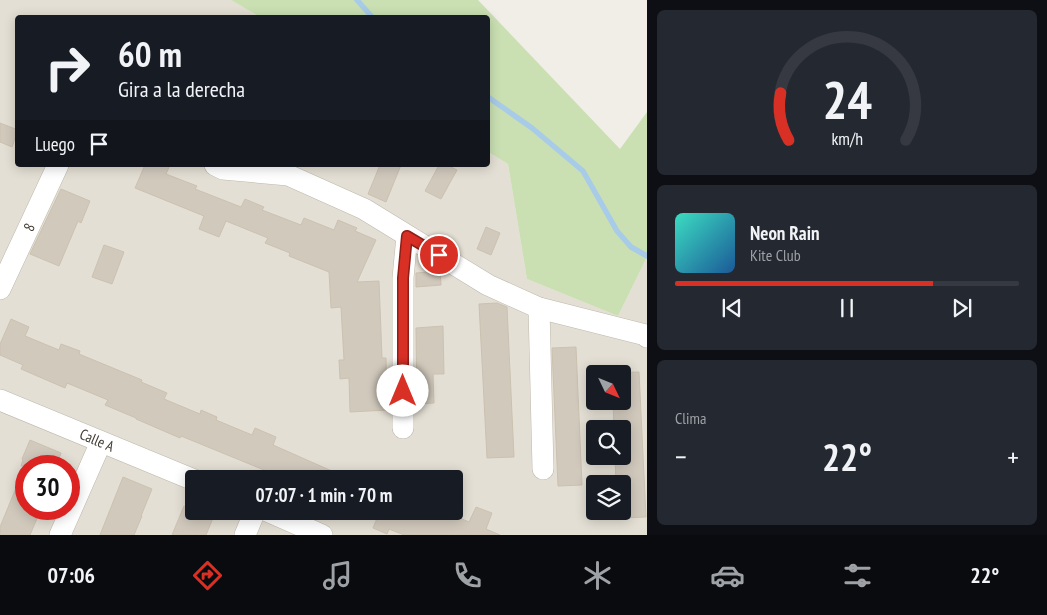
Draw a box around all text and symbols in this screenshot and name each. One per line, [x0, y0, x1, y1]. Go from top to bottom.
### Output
text: 60 m [118, 31, 182, 77]
icon: right [35, 35, 100, 100]
text: 24 [822, 66, 872, 133]
text: Gira a la derecha [118, 75, 245, 103]
text: km/h [831, 127, 863, 150]
icon: arrive [85, 130, 113, 158]
text: Luego [35, 132, 75, 156]
street label: 8 [19, 220, 39, 234]
text: Neon Rain [750, 221, 819, 245]
pin [418, 234, 460, 276]
icon: arrive [425, 241, 453, 269]
text: Kite Club [750, 245, 801, 265]
icon: previous [718, 294, 746, 322]
icon: pause [833, 294, 861, 322]
icon: next [948, 294, 976, 322]
position arrow [376, 364, 428, 416]
north arrow [586, 365, 631, 410]
map controls [586, 365, 631, 520]
text: Clima [675, 408, 706, 428]
button: search [586, 420, 631, 465]
street label: Calle A [77, 424, 118, 456]
text: 22° [822, 432, 872, 481]
text: − [675, 438, 687, 475]
text: + [1007, 438, 1019, 475]
speed limit sign: 30 [15, 455, 80, 520]
button: layers [586, 475, 631, 520]
text: 07:07 · 1 min · 70 m [256, 483, 392, 507]
icon: directions [190, 558, 225, 593]
icon: music [320, 558, 355, 593]
icon: phone [450, 558, 485, 593]
icon: climate [580, 558, 615, 593]
icon: car [710, 558, 745, 593]
icon: filters [840, 558, 875, 593]
text: 07:06 [48, 561, 95, 589]
text: 22° [970, 561, 999, 589]

